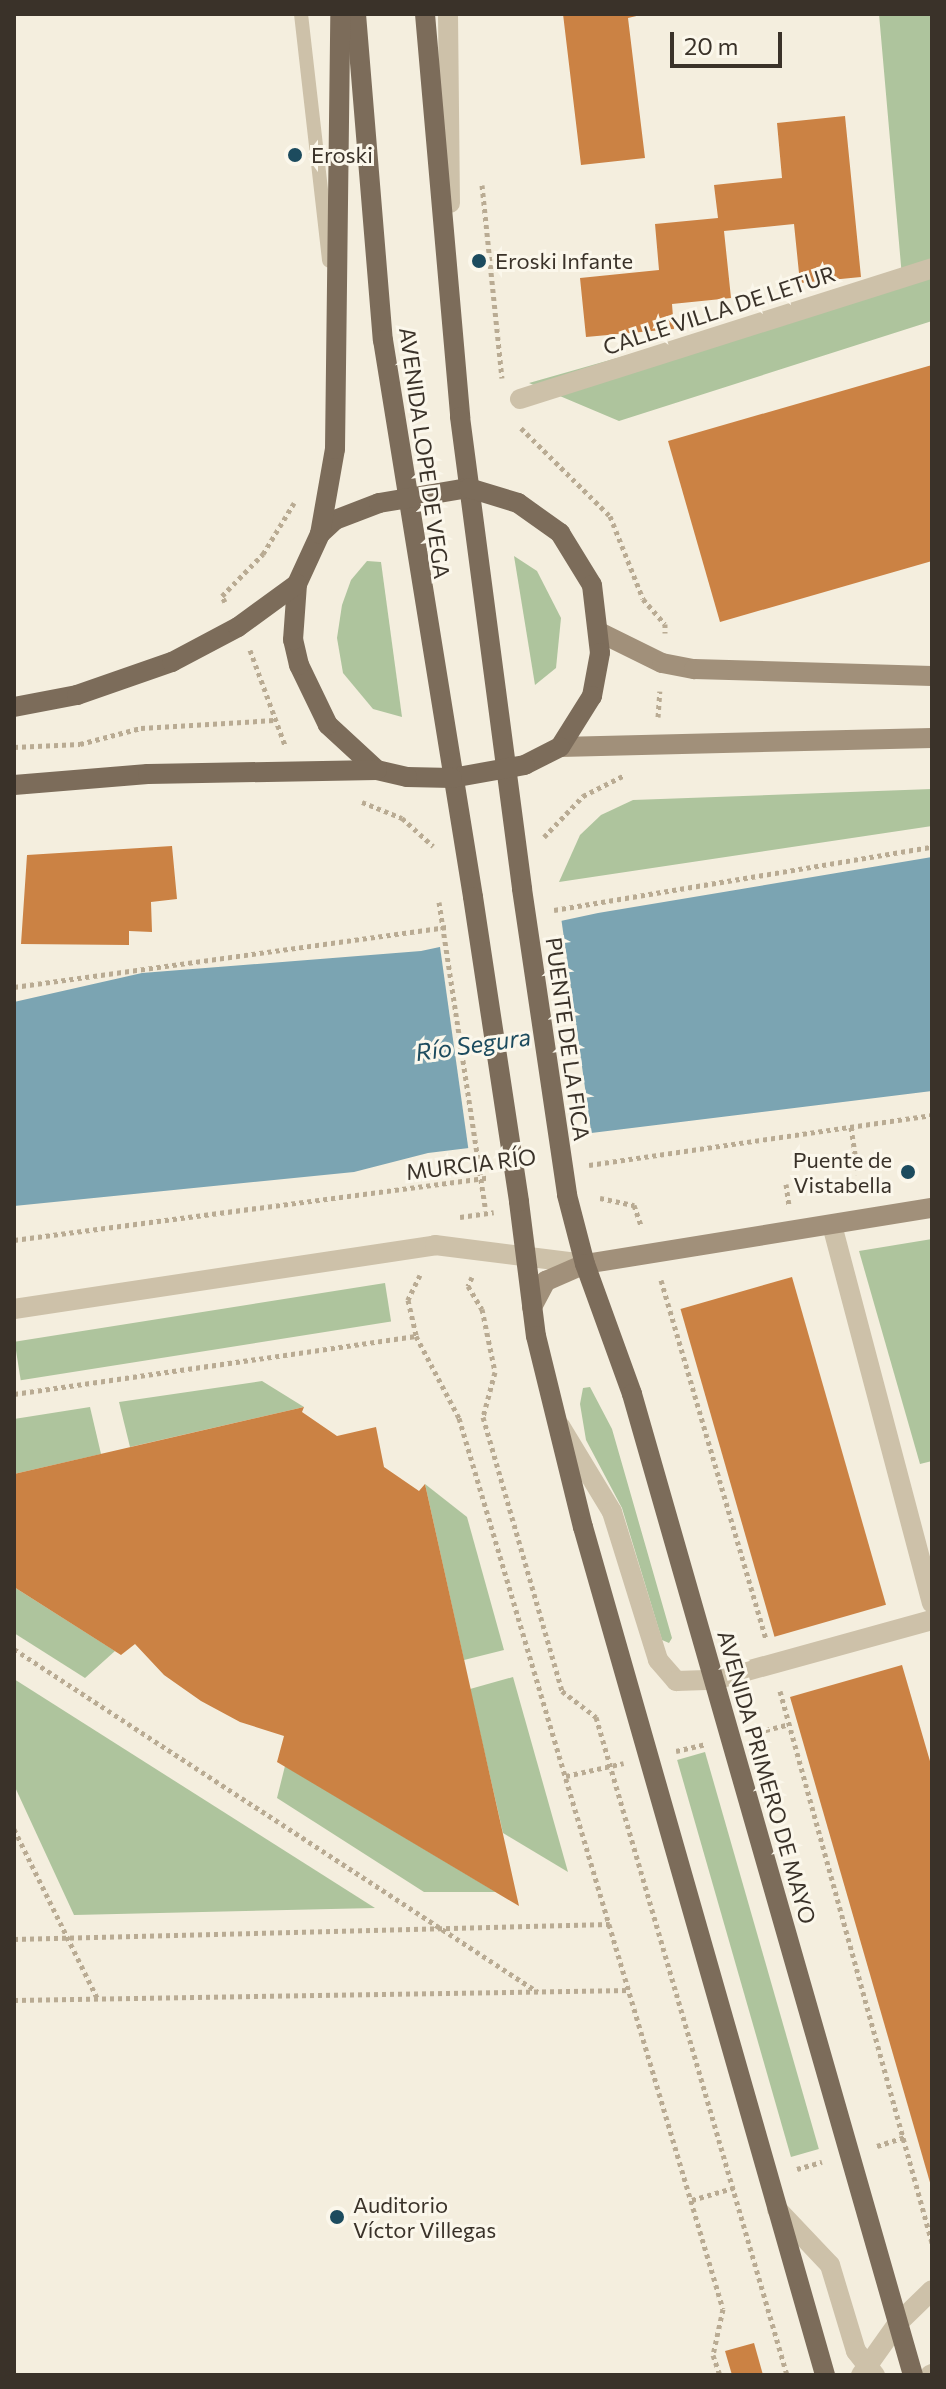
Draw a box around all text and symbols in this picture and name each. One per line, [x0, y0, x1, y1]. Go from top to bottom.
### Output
scale bar [674, 16, 786, 66]
text: 20 m [684, 31, 738, 60]
place label: Eroski [311, 142, 373, 168]
marker: Eroski [286, 146, 304, 164]
place label: Eroski Infante [495, 248, 633, 274]
marker: Eroski Infante [470, 252, 488, 270]
street label: CALLE VILLA DE LETUR [600, 260, 838, 360]
street label: AVENIDA LOPE DE VEGA [394, 326, 456, 580]
street label: PUENTE DE LA FICA [541, 935, 595, 1143]
water label: Río Segura [413, 1022, 533, 1066]
street label: MURCIA RÍO [404, 1143, 538, 1185]
place label: Puente de Vistabella [793, 1146, 892, 1198]
marker: Puente de Vistabella [899, 1163, 917, 1181]
street label: AVENIDA PRIMERO DE MAYO [712, 1627, 822, 1927]
place label: Auditorio Víctor Villegas [353, 2191, 496, 2242]
marker: Auditorio Víctor Villegas [328, 2208, 346, 2226]

